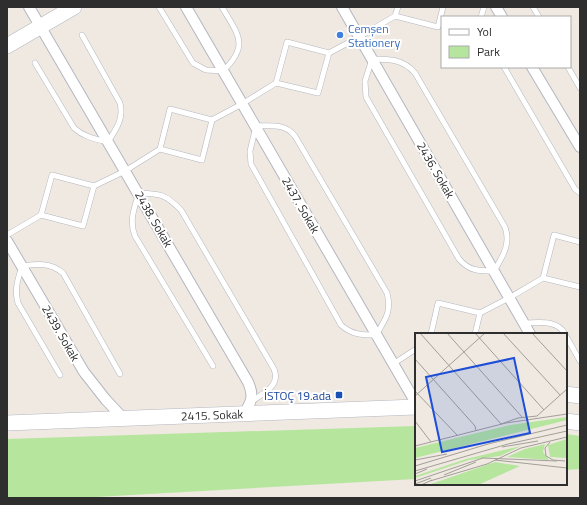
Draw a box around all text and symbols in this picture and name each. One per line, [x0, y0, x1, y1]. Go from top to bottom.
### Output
legend [441, 16, 571, 68]
place label: Cemşen Stationery [348, 19, 400, 52]
text: Yol [477, 22, 492, 41]
marker: Cemşen Stationery [335, 30, 345, 40]
text: Park [477, 42, 500, 61]
street label: 2436. Sokak [412, 138, 460, 202]
street label: 2437. Sokak [277, 173, 325, 237]
street label: 2438. Sokak [130, 187, 178, 251]
street label: 2439. Sokak [37, 301, 85, 365]
inset map [415, 333, 567, 485]
place label: İSTOÇ 19.ada [264, 386, 331, 405]
marker: İSTOÇ 19.ada [334, 390, 344, 400]
street label: 2415. Sokak [180, 404, 244, 426]

